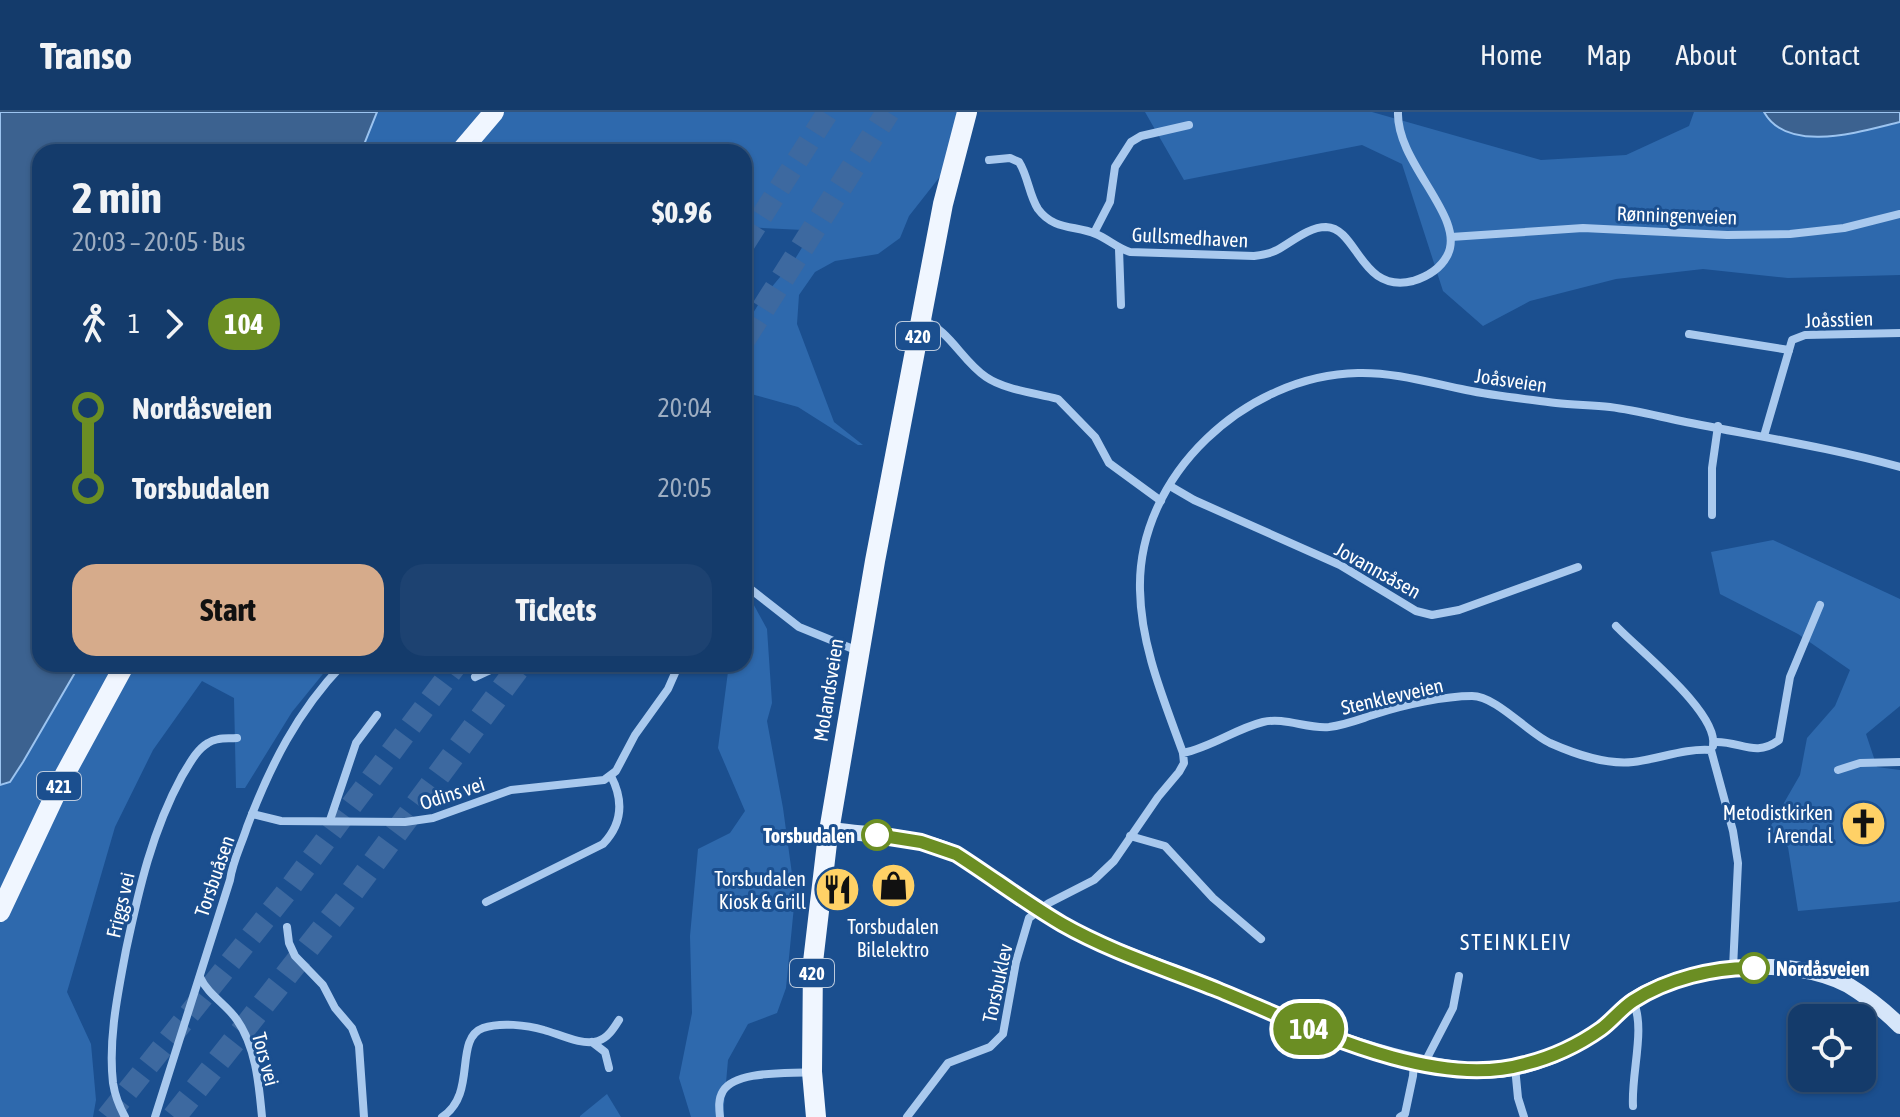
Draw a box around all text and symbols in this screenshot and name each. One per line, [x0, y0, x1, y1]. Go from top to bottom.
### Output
text: Transo [40, 34, 132, 77]
text: Home [1480, 39, 1542, 71]
text: Map [1586, 39, 1631, 71]
text: About [1675, 39, 1737, 71]
text: Contact [1781, 39, 1860, 71]
text: 2 min [72, 172, 162, 222]
text: $0.96 [652, 195, 712, 229]
street label: Rønningenveien [1616, 201, 1738, 229]
street label: Gullsmedhaven [1131, 222, 1249, 252]
text: 20:03 – 20:05 · Bus [72, 227, 245, 257]
icon: walk [72, 302, 116, 346]
icon: forward [152, 302, 196, 346]
street label: Joåsstien [1804, 306, 1874, 332]
text: 104 [224, 308, 264, 340]
text: 1 [128, 309, 140, 339]
road number: 420 [896, 322, 940, 350]
street label: Joåsveien [1473, 364, 1549, 396]
text: Nordåsveien [132, 391, 272, 425]
text: 20:04 [657, 393, 712, 423]
text: Torsbudalen [132, 471, 270, 505]
text: 20:05 [657, 473, 712, 503]
street label: Jovannsåsen [1331, 537, 1425, 603]
button: Start [72, 564, 384, 656]
button: Tickets [400, 564, 712, 656]
street label: Molandsveien [808, 637, 848, 743]
street label: Stenklevveien [1339, 673, 1445, 719]
road number: 421 [37, 772, 81, 800]
street label: Odins vei [417, 772, 487, 814]
church icon: Metodistkirken i Arendal [1840, 800, 1888, 848]
place label: Metodistkirken i Arendal [1723, 801, 1834, 847]
marker: Torsbudalen [862, 820, 892, 850]
place label: Torsbudalen [763, 824, 855, 847]
street label: Torsbuåsen [189, 832, 239, 920]
shop icon: Torsbudalen Bilelektro [869, 862, 917, 910]
restaurant icon: Torsbudalen Kiosk & Grill [813, 865, 861, 913]
place label: Torsbudalen Kiosk & Grill [714, 867, 807, 913]
street label: Friggs vei [101, 870, 139, 940]
place label: Torsbudalen Bilelektro [847, 915, 939, 961]
district label: STEINKLEIV [1460, 929, 1572, 955]
street label: Torsbuklev [977, 941, 1017, 1025]
marker: Nordåsveien [1739, 953, 1769, 983]
place label: Nordåsveien [1776, 957, 1869, 980]
road number: 420 [790, 959, 834, 987]
line badge: 104 [1263, 1003, 1355, 1055]
map controls [1788, 1004, 1876, 1092]
button: locate [1788, 1004, 1876, 1092]
text: 104 [1289, 1013, 1329, 1045]
street label: Tors vei [248, 1030, 284, 1088]

